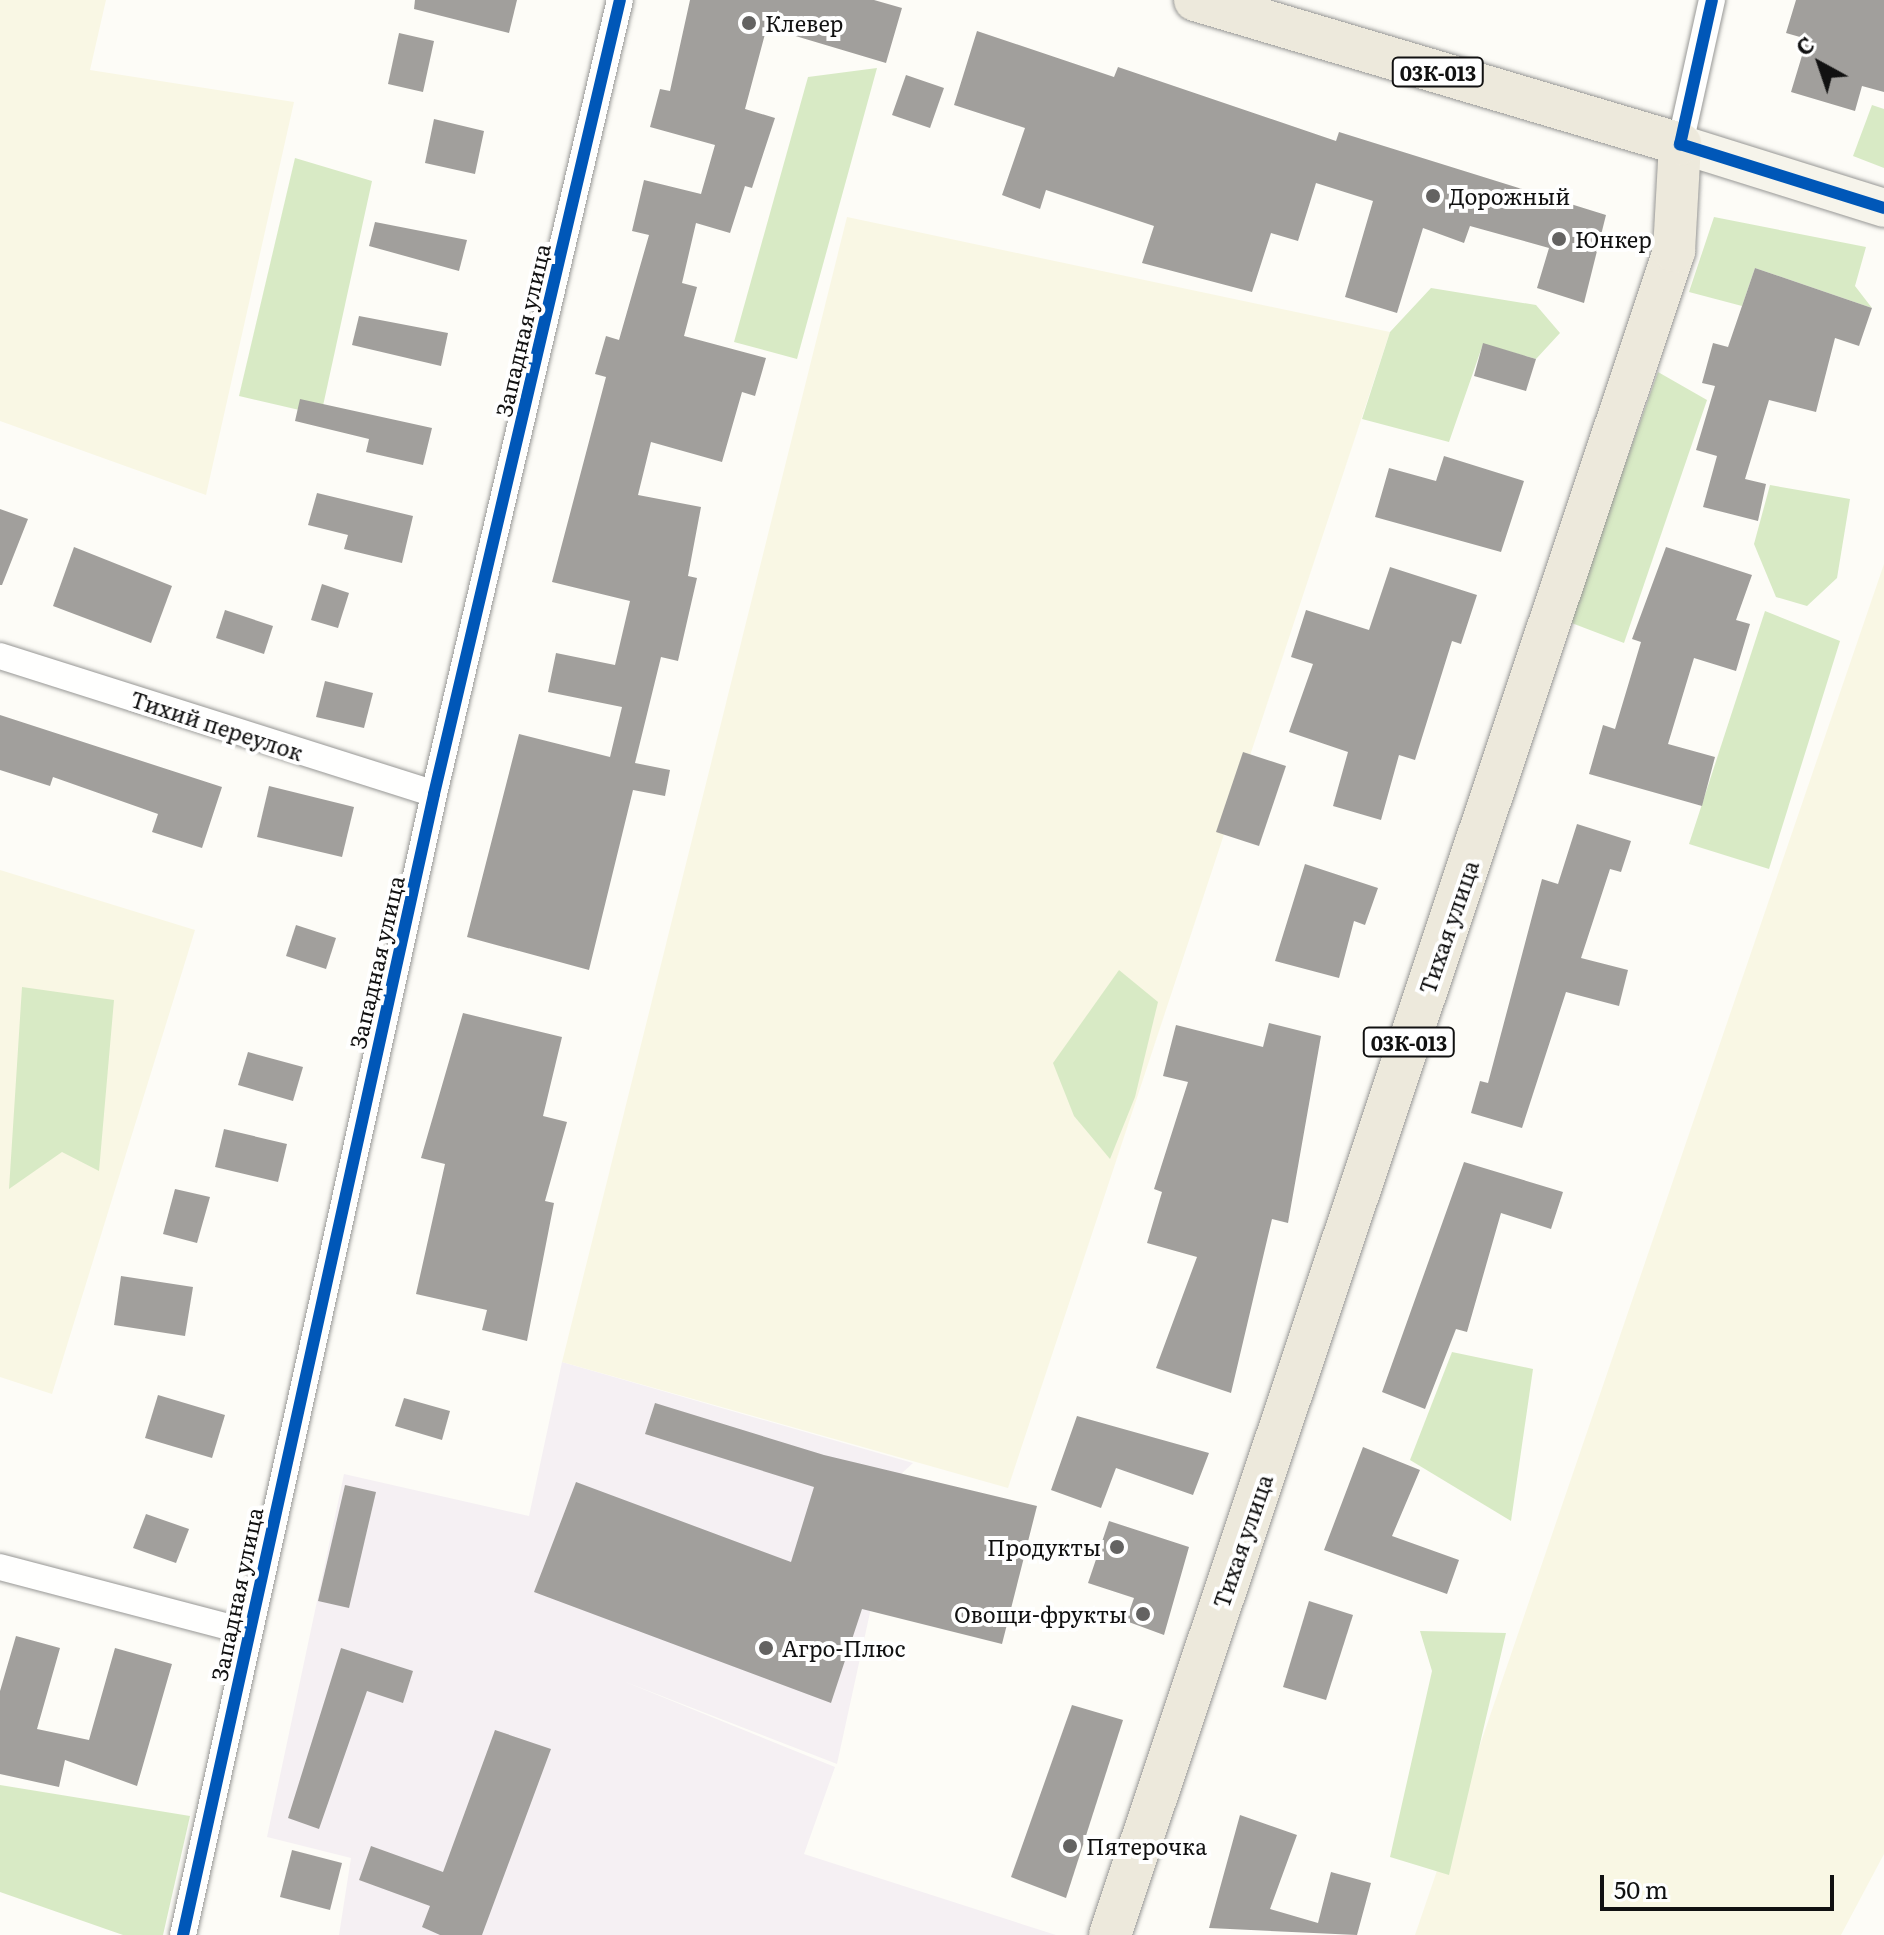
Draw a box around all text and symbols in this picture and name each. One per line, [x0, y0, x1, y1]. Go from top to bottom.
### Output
place label: Клевер [765, 10, 843, 36]
marker: Клевер [740, 14, 758, 32]
north arrow [1780, 24, 1860, 104]
text: С [1788, 28, 1821, 63]
road number: 03К-013 [1390, 56, 1486, 88]
place label: Дорожный [1449, 183, 1570, 209]
marker: Дорожный [1424, 187, 1442, 205]
place label: Юнкер [1575, 226, 1652, 252]
marker: Юнкер [1550, 230, 1568, 248]
street label: Западная улица [489, 241, 555, 419]
street label: Тихий переулок [127, 685, 307, 765]
street label: Тихая улица [1413, 857, 1483, 997]
street label: Западная улица [343, 873, 409, 1051]
road number: 03К-013 [1361, 1026, 1457, 1058]
street label: Тихая улица [1207, 1471, 1277, 1611]
street label: Западная улица [205, 1505, 267, 1683]
place label: Продукты [987, 1534, 1101, 1560]
marker: Продукты [1108, 1538, 1126, 1556]
place label: Овощи-фрукты [954, 1601, 1127, 1627]
marker: Овощи-фрукты [1134, 1605, 1152, 1623]
place label: Агро-Плюс [782, 1635, 905, 1661]
marker: Агро-Плюс [757, 1639, 775, 1657]
place label: Пятерочка [1086, 1833, 1207, 1859]
marker: Пятерочка [1061, 1837, 1079, 1855]
scale bar [1604, 1859, 1838, 1909]
text: 50 m [1614, 1871, 1668, 1906]

